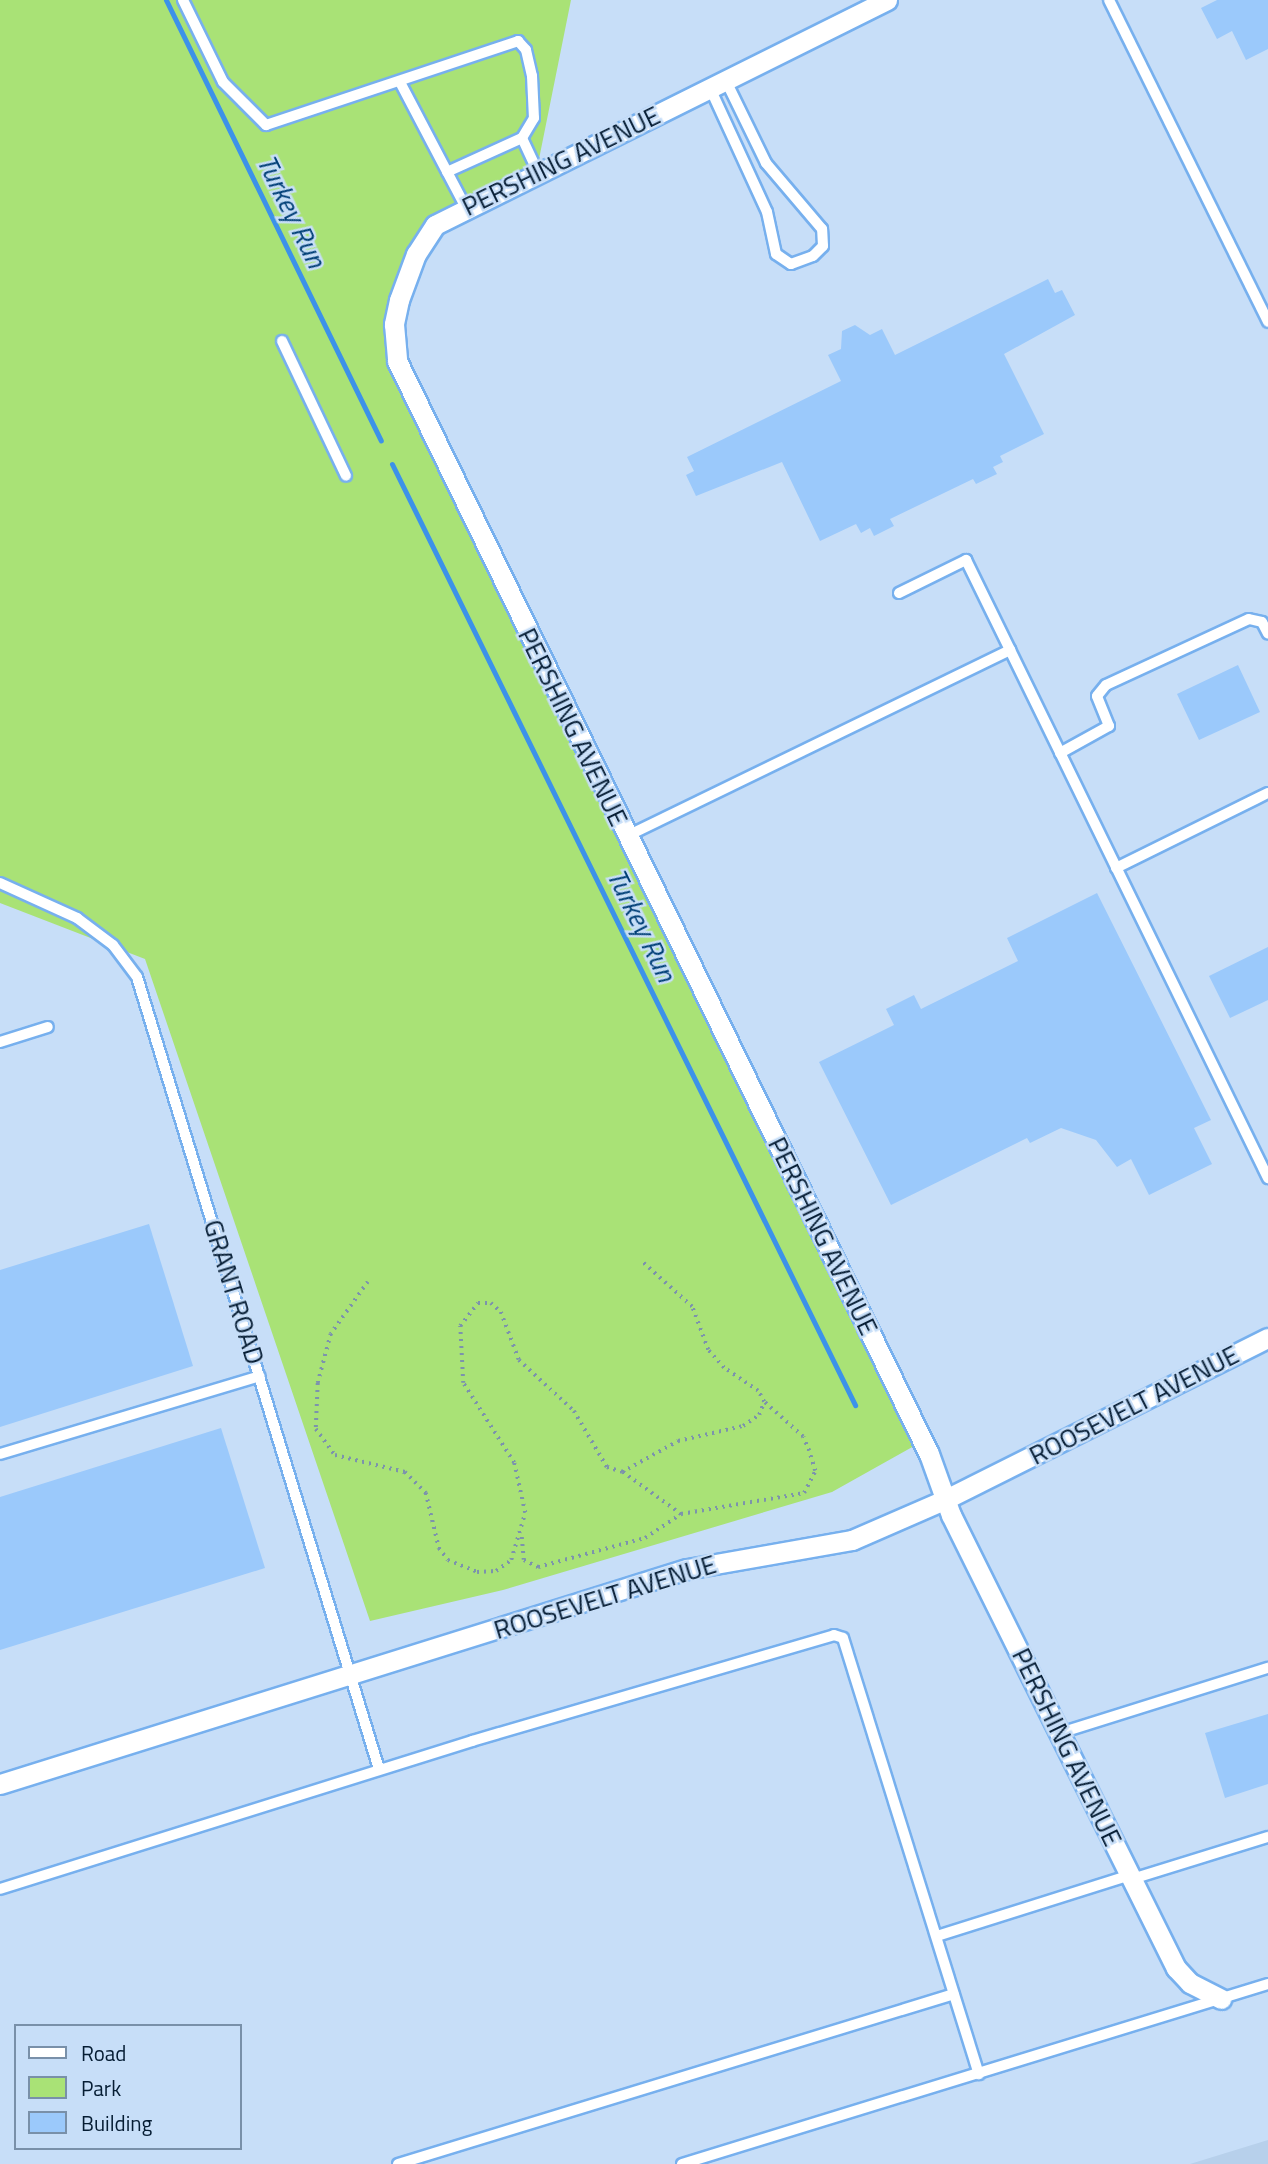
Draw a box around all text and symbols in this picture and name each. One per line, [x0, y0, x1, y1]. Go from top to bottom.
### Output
street label: PERSHING AVENUE [457, 100, 665, 222]
water label: Turkey Run [250, 149, 334, 273]
street label: PERSHING AVENUE [512, 623, 634, 831]
water label: Turkey Run [600, 863, 684, 987]
street label: PERSHING AVENUE [762, 1132, 884, 1340]
street label: GRANT ROAD [197, 1216, 271, 1368]
street label: ROOSEVELT AVENUE [1024, 1339, 1244, 1471]
street label: ROOSEVELT AVENUE [490, 1548, 720, 1646]
street label: PERSHING AVENUE [1006, 1643, 1128, 1851]
legend [14, 2024, 242, 2150]
text: Road [81, 2037, 126, 2069]
text: Park [81, 2072, 121, 2104]
text: Building [81, 2107, 152, 2139]

